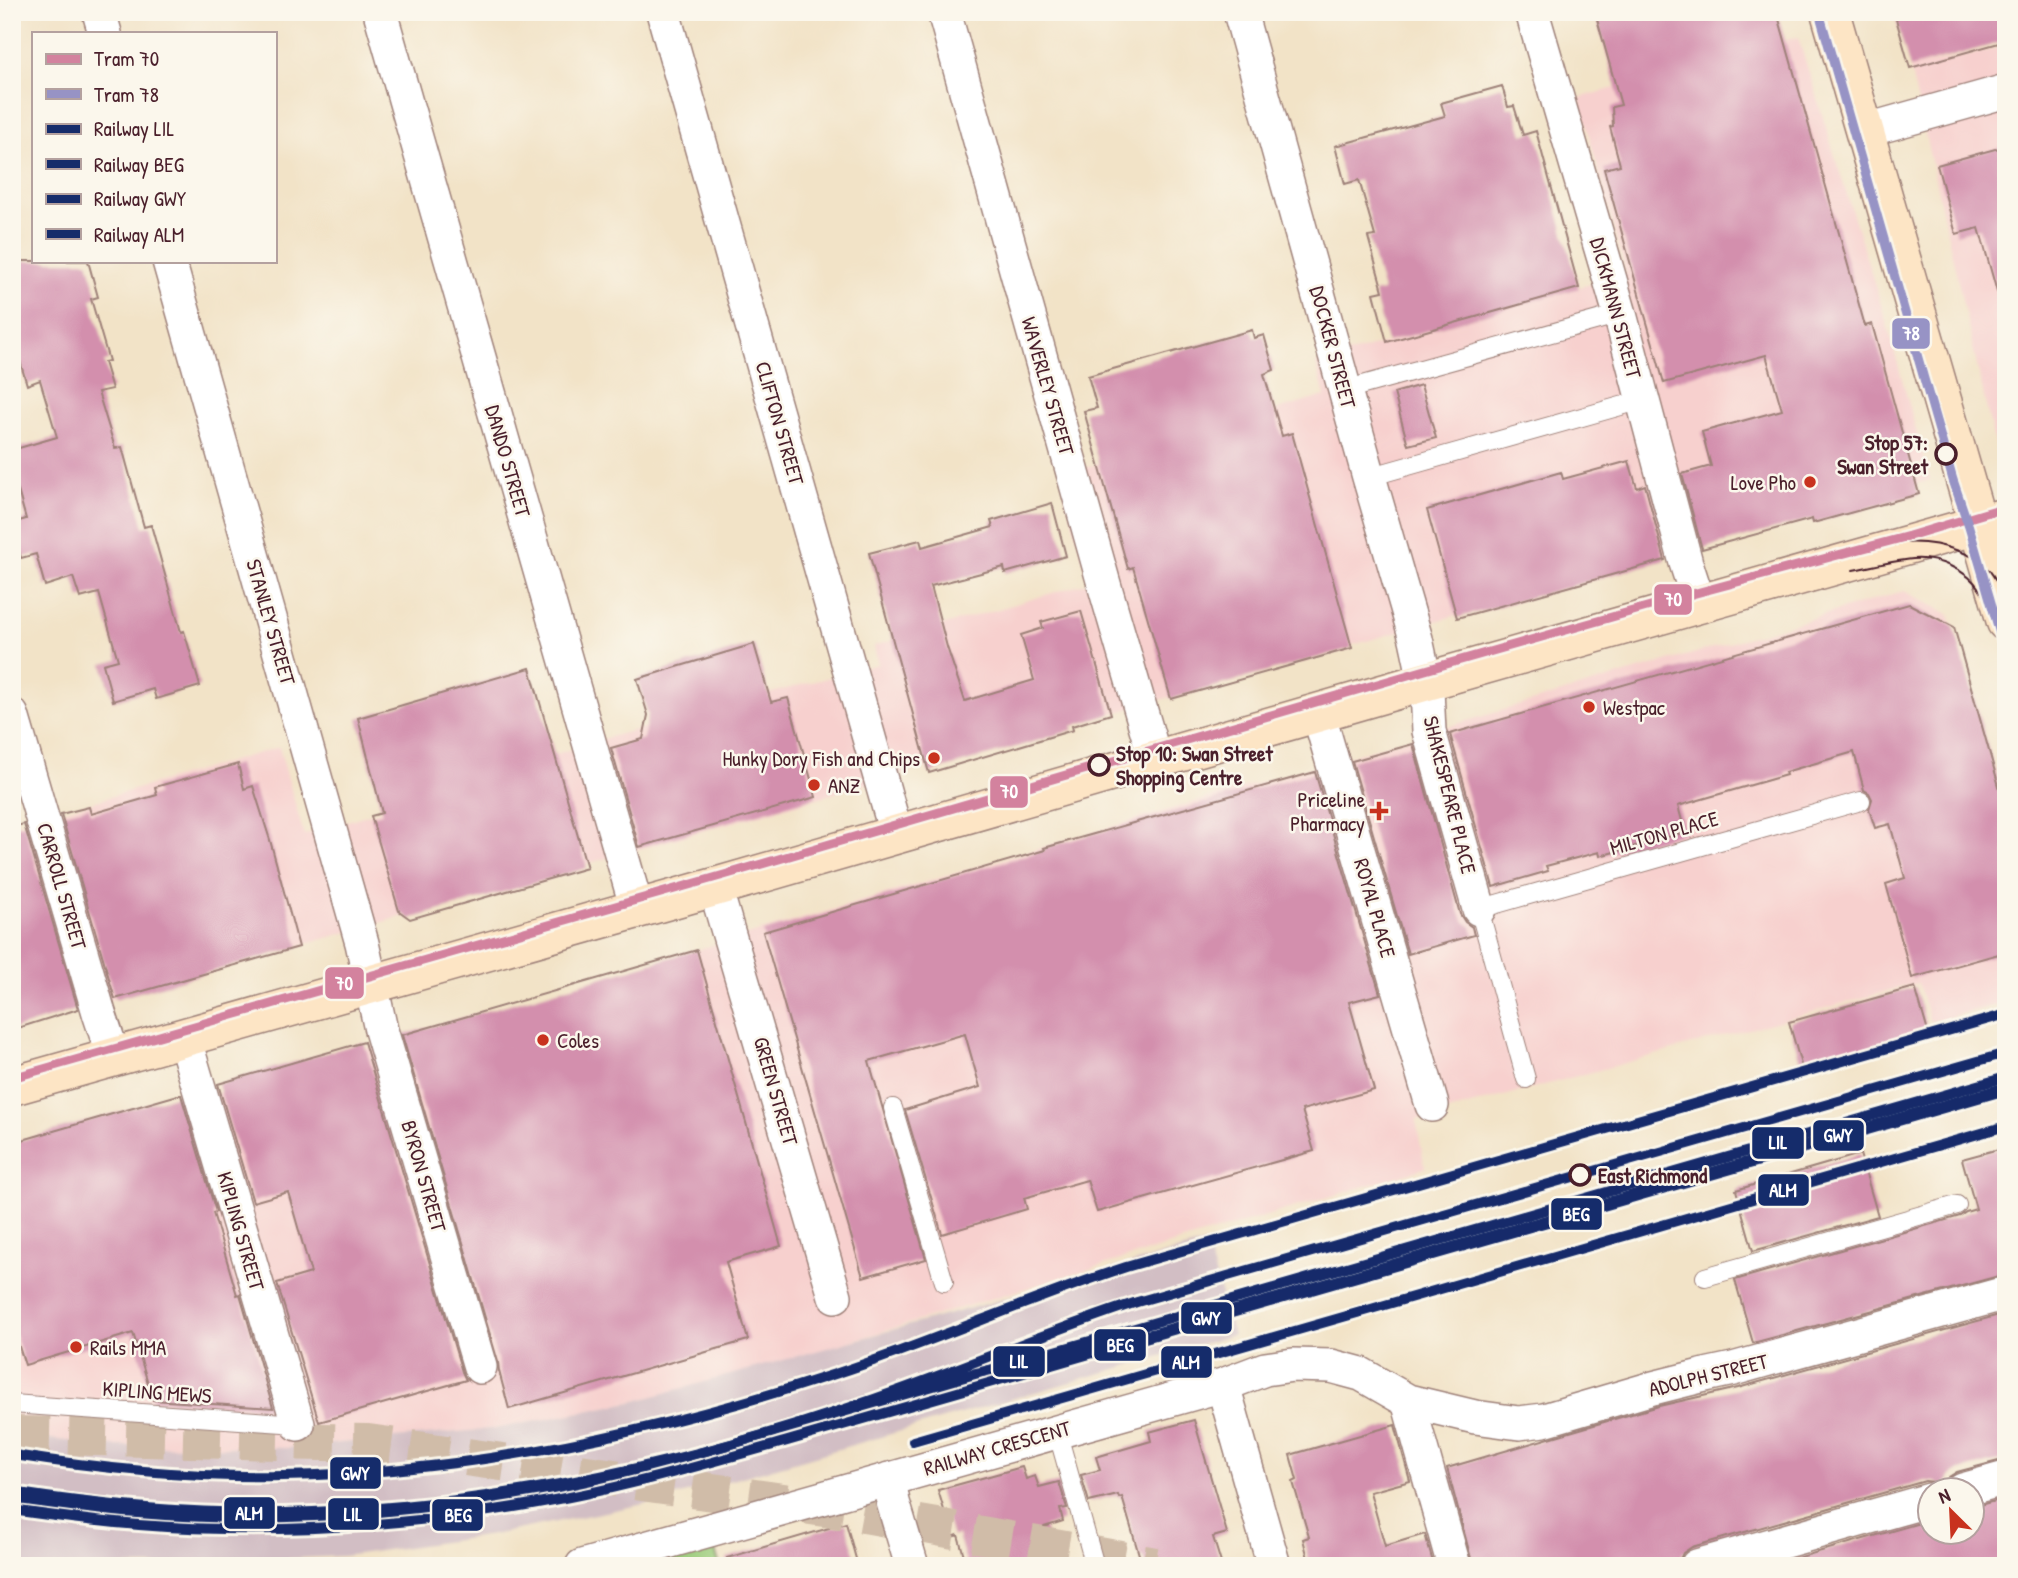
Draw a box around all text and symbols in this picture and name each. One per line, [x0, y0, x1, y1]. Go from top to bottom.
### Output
legend [32, 32, 276, 262]
text: Tram 70 [94, 44, 159, 73]
text: Tram 78 [94, 80, 159, 109]
text: Railway LIL [94, 114, 174, 143]
text: Railway BEG [94, 150, 184, 179]
text: Railway GWY [94, 184, 187, 213]
text: Railway ALM [94, 220, 184, 249]
street label: DICKMANN STREET [1583, 234, 1649, 383]
street label: DOCKER STREET [1303, 283, 1364, 412]
street label: WAVERLEY STREET [1014, 314, 1082, 460]
line badge: 78 [1891, 317, 1931, 350]
text: 78 [1901, 320, 1920, 346]
street label: CLIFTON STREET [749, 358, 812, 489]
street label: DANDO STREET [478, 402, 538, 522]
place label: Stop 57: Swan Street [1837, 428, 1929, 481]
marker: Stop 57: Swan Street [1935, 443, 1957, 465]
place label: Love Pho [1731, 468, 1796, 497]
marker: Love Pho [1802, 474, 1818, 490]
street label: STANLEY STREET [239, 556, 303, 689]
line badge: 70 [1653, 583, 1693, 616]
text: 70 [1663, 586, 1682, 612]
place label: Westpac [1603, 693, 1666, 722]
marker: Westpac [1581, 699, 1597, 715]
street label: SHAKESPEARE PLACE [1416, 713, 1484, 877]
place label: Stop 10: Swan Street Shopping Centre [1116, 739, 1273, 793]
place label: Hunky Dory Fish and Chips [722, 744, 920, 773]
marker: Hunky Dory Fish and Chips [926, 750, 942, 766]
marker: Stop 10: Swan Street Shopping Centre [1088, 754, 1110, 776]
place label: ANZ [828, 771, 860, 800]
line badge: 70 [989, 775, 1029, 809]
marker: ANZ [806, 777, 822, 793]
text: 70 [999, 778, 1018, 804]
place label: Priceline Pharmacy [1290, 785, 1365, 838]
marker: Priceline Pharmacy [1371, 803, 1387, 819]
street label: MILTON PLACE [1606, 804, 1722, 862]
street label: CARROLL STREET [30, 819, 94, 954]
street label: ROYAL PLACE [1347, 855, 1403, 961]
line badge: 70 [324, 966, 365, 1000]
text: 70 [334, 970, 353, 996]
place label: Coles [557, 1026, 599, 1055]
marker: Coles [535, 1032, 551, 1048]
street label: GREEN STREET [747, 1033, 806, 1150]
street label: BYRON STREET [394, 1117, 454, 1236]
line badge: GWY [1812, 1119, 1865, 1152]
text: GWY [1823, 1122, 1853, 1148]
line badge: LIL [1751, 1126, 1805, 1160]
text: LIL [1769, 1129, 1787, 1155]
place label: East Richmond [1598, 1161, 1708, 1190]
marker: East Richmond [1569, 1164, 1591, 1186]
street label: KIPLING STREET [210, 1168, 272, 1295]
line badge: ALM [1757, 1173, 1810, 1207]
text: ALM [1769, 1177, 1797, 1203]
line badge: BEG [1550, 1197, 1603, 1231]
text: BEG [1562, 1201, 1590, 1227]
line badge: GWY [1180, 1301, 1233, 1335]
text: GWY [1191, 1305, 1221, 1331]
line badge: BEG [1093, 1328, 1147, 1362]
text: BEG [1106, 1332, 1134, 1358]
place label: Rails MMA [90, 1333, 166, 1362]
marker: Rails MMA [68, 1339, 84, 1355]
line badge: LIL [992, 1345, 1046, 1378]
line badge: ALM [1160, 1345, 1213, 1379]
street label: ADOLPH STREET [1645, 1346, 1772, 1404]
text: LIL [1010, 1348, 1028, 1374]
text: ALM [1172, 1349, 1200, 1375]
street label: KIPLING MEWS [102, 1374, 213, 1410]
street label: RAILWAY CRESCENT [920, 1413, 1075, 1483]
line badge: GWY [329, 1456, 382, 1490]
text: GWY [340, 1460, 370, 1486]
north arrow [1916, 1476, 1986, 1546]
text: N [1934, 1482, 1954, 1509]
line badge: ALM [223, 1496, 276, 1530]
line badge: LIL [327, 1497, 380, 1531]
line badge: BEG [431, 1498, 484, 1532]
text: ALM [235, 1500, 263, 1526]
text: LIL [344, 1501, 362, 1527]
text: BEG [444, 1502, 472, 1528]

